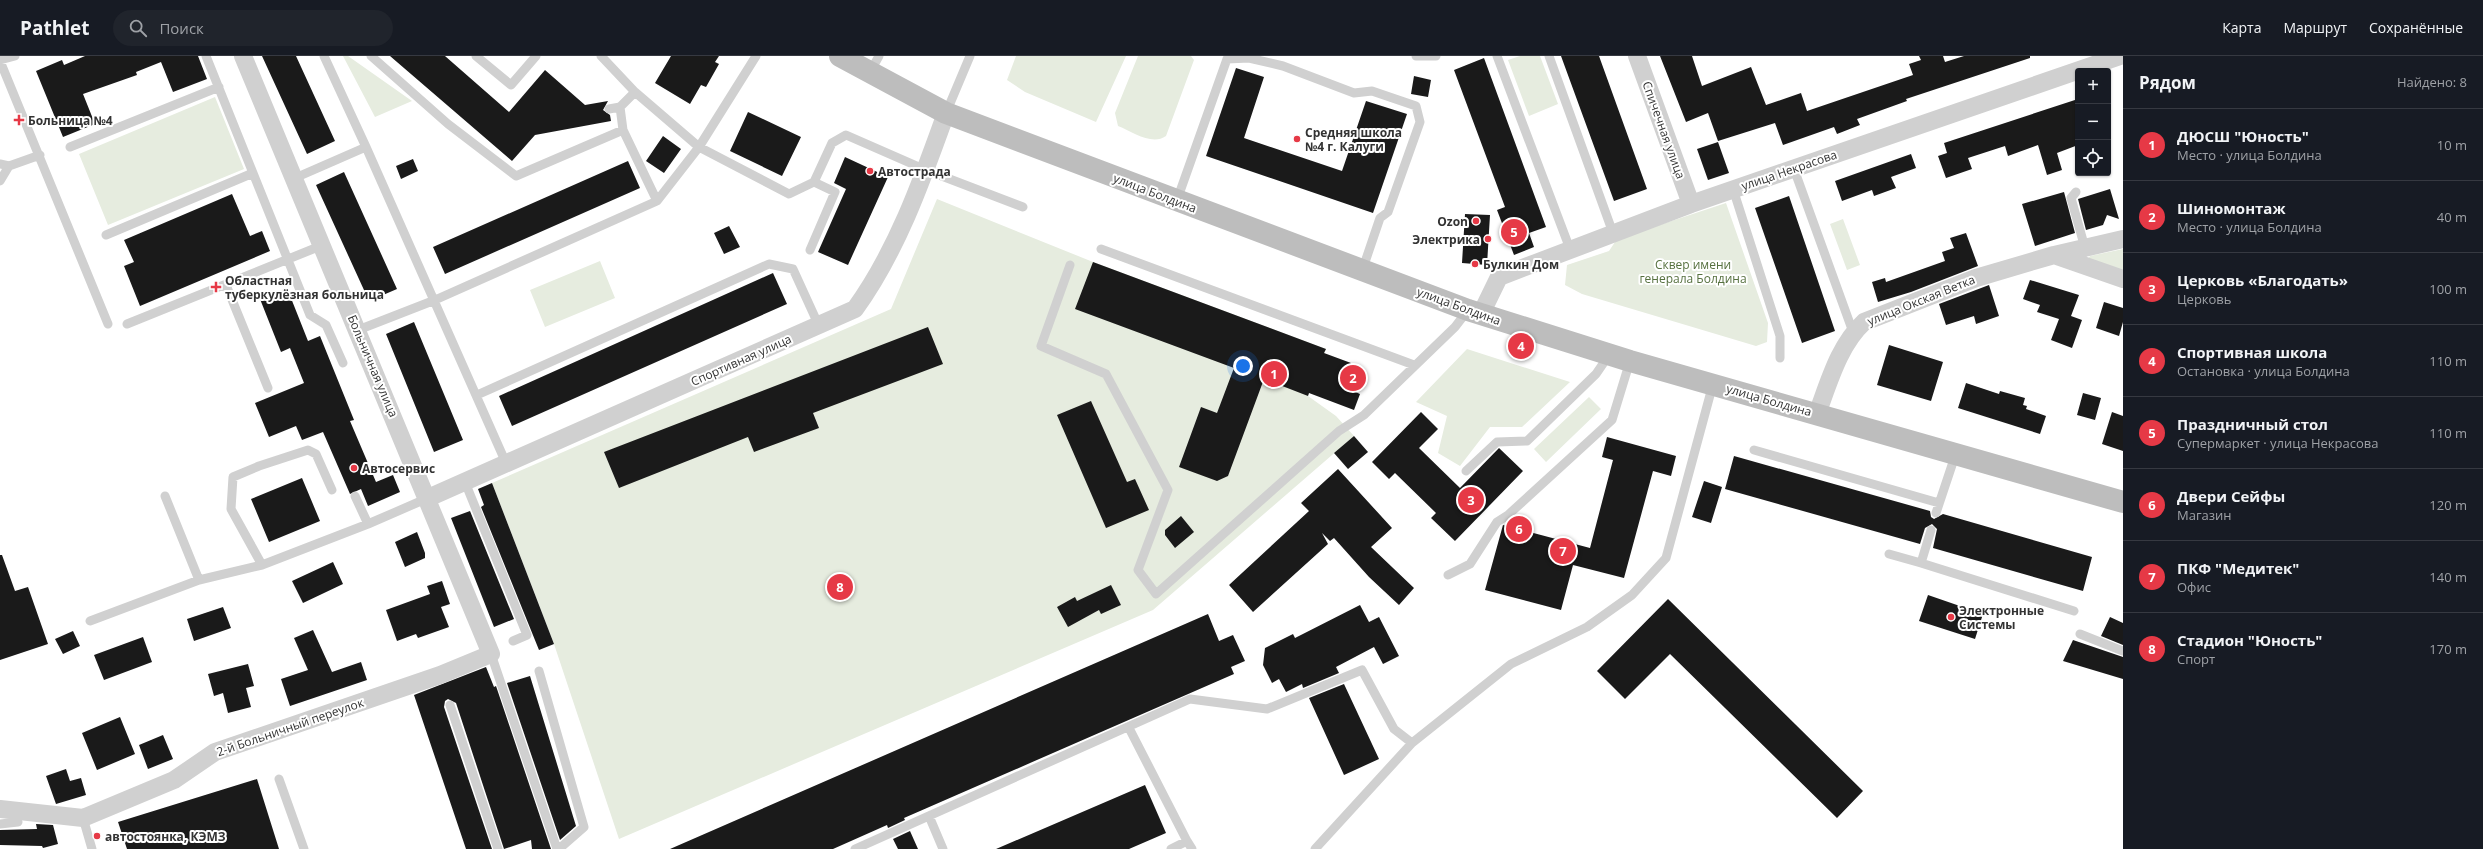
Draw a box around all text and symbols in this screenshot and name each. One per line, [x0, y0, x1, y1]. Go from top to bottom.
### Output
search box [113, 10, 393, 46]
text: Pathlet [20, 15, 89, 41]
icon: search [127, 17, 149, 39]
text: Поиск [159, 18, 204, 38]
text: Карта [2222, 18, 2261, 37]
text: Маршрут [2283, 18, 2347, 37]
text: Сохранённые [2369, 18, 2463, 37]
map controls [2075, 68, 2111, 176]
button: + [2075, 68, 2111, 104]
text: Рядом [2139, 71, 2196, 94]
text: Найдено: 8 [2397, 73, 2467, 91]
street label: Спичечная улица [1638, 79, 1690, 181]
button: − [2075, 104, 2111, 140]
place label: Больница №4 [28, 112, 113, 129]
marker: Больница №4 [13, 114, 25, 126]
place label: Средняя школа №4 г. Калуги [1305, 124, 1402, 155]
text: ДЮСШ "Юность" [2177, 126, 2309, 146]
marker: Средняя школа №4 г. Калуги [1292, 134, 1302, 144]
text: 1 [2148, 136, 2156, 154]
text: 10 m [2437, 136, 2467, 154]
button: locate [2075, 140, 2111, 176]
street label: улица Некрасова [1739, 146, 1839, 194]
text: Место · улица Болдина [2177, 146, 2322, 164]
place label: Автострада [878, 163, 951, 180]
marker: Автострада [865, 166, 875, 176]
street label: улица Болдина [1111, 169, 1199, 217]
text: Шиномонтаж [2177, 198, 2286, 218]
text: 2 [2148, 208, 2156, 226]
text: 40 m [2437, 208, 2467, 226]
place label: Ozon [1437, 213, 1468, 230]
marker: Ozon [1471, 216, 1481, 226]
pin: 5 [1501, 217, 1527, 247]
text: Место · улица Болдина [2177, 218, 2322, 236]
place label: Электрика [1412, 231, 1480, 248]
marker: Электрика [1483, 234, 1493, 244]
place label: Булкин Дом [1483, 256, 1559, 273]
park label: Сквер имени генерала Болдина [1639, 256, 1747, 287]
marker: Булкин Дом [1470, 259, 1480, 269]
text: Церковь «Благодать» [2177, 270, 2348, 290]
street label: улица Окская Ветка [1865, 271, 1977, 329]
place label: Областная туберкулёзная больница [225, 272, 384, 303]
text: 3 [2148, 280, 2156, 298]
text: 100 m [2429, 280, 2467, 298]
marker: Областная туберкулёзная больница [210, 281, 222, 293]
street label: улица Болдина [1415, 283, 1503, 329]
text: Церковь [2177, 290, 2232, 308]
street label: Больничная улица [344, 312, 402, 420]
street label: Спортивная улица [688, 330, 794, 390]
pin: 4 [1508, 331, 1534, 361]
text: Спортивная школа [2177, 342, 2327, 362]
text: 4 [2148, 352, 2156, 370]
text: 110 m [2429, 352, 2467, 370]
your location [1233, 356, 1253, 376]
pin: 1 [1261, 359, 1287, 389]
text: Остановка · улица Болдина [2177, 362, 2350, 380]
pin: 2 [1340, 363, 1366, 393]
street label: улица Болдина [1724, 380, 1814, 420]
text: Праздничный стол [2177, 414, 2328, 434]
text: 5 [2148, 424, 2156, 442]
text: 110 m [2429, 424, 2467, 442]
text: Супермаркет · улица Некрасова [2177, 434, 2379, 452]
place label: Автосервис [362, 460, 435, 477]
marker: Автосервис [349, 463, 359, 473]
pin: 3 [1458, 485, 1484, 515]
text: Двери Сейфы [2177, 486, 2285, 506]
text: 6 [2148, 496, 2156, 514]
text: 120 m [2429, 496, 2467, 514]
text: Магазин [2177, 506, 2232, 524]
pin: 6 [1506, 514, 1532, 544]
pin: 7 [1550, 536, 1576, 566]
text: ПКФ "Медитек" [2177, 558, 2299, 578]
text: 7 [2148, 568, 2156, 586]
text: 140 m [2429, 568, 2467, 586]
pin: 8 [827, 572, 853, 602]
text: Офис [2177, 578, 2211, 596]
place label: Электронные Системы [1959, 602, 2044, 633]
marker: Электронные Системы [1946, 612, 1956, 622]
text: Стадион "Юность" [2177, 630, 2322, 650]
text: 8 [2148, 640, 2156, 658]
text: 170 m [2429, 640, 2467, 658]
text: Спорт [2177, 650, 2215, 668]
street label: 2-й Больничный переулок [214, 694, 367, 760]
place label: автостоянка, КЭМЗ [105, 828, 226, 845]
marker: автостоянка, КЭМЗ [92, 831, 102, 841]

